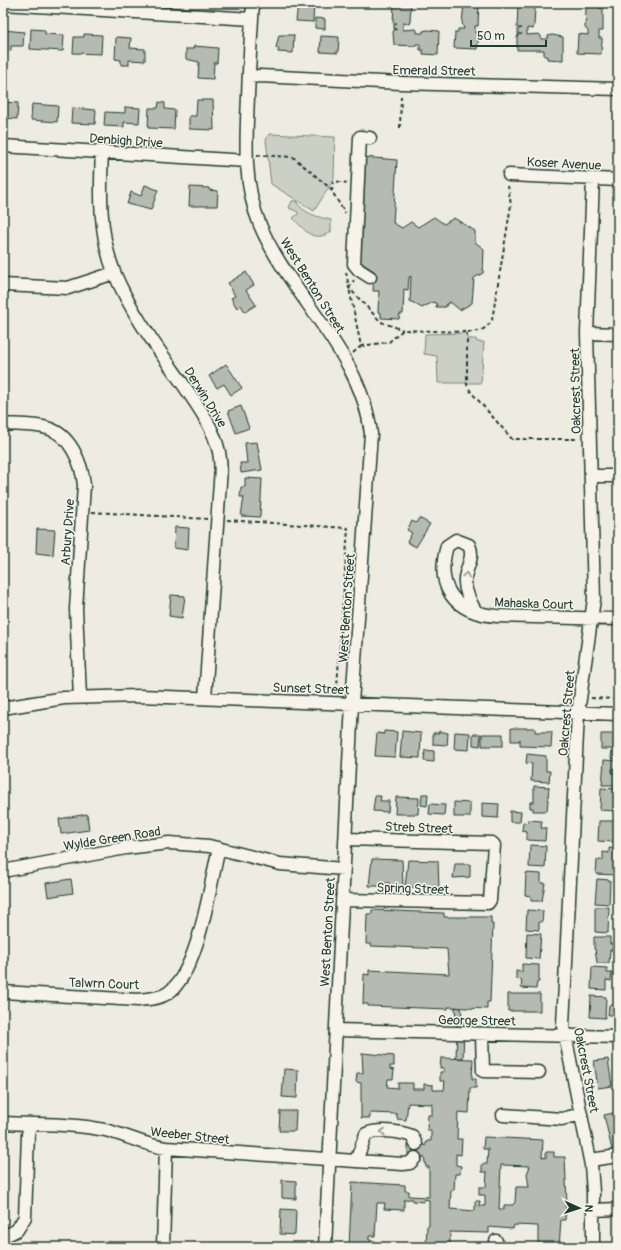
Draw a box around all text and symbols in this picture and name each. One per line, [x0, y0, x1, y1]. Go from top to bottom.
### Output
scale bar [471, 22, 546, 48]
text: 50 m [477, 29, 505, 44]
street label: Emerald Street [392, 62, 476, 80]
street label: Denbigh Drive [89, 130, 164, 152]
street label: Koser Avenue [526, 154, 602, 174]
street label: West Benton Street [276, 235, 348, 337]
street label: Oakcrest Street [567, 347, 585, 434]
street label: Derwin Drive [180, 364, 230, 431]
street label: Arbury Drive [58, 498, 78, 566]
street label: West Benton Street [335, 552, 359, 663]
one-way arrow [461, 572, 470, 578]
street label: Mahaska Court [494, 595, 575, 613]
street label: Oakcrest Street [555, 669, 579, 757]
street label: Sunset Street [272, 680, 350, 698]
street label: Streb Street [385, 819, 454, 837]
street label: Wylde Green Road [62, 823, 162, 855]
street label: West Benton Street [317, 876, 339, 987]
street label: Spring Street [376, 880, 450, 898]
street label: Talwrn Court [68, 975, 140, 993]
street label: George Street [438, 1012, 517, 1030]
street label: Oakcrest Street [570, 1026, 602, 1115]
street label: Weeber Street [150, 1124, 231, 1148]
one-way arrow [380, 1128, 386, 1136]
north arrow [559, 1188, 599, 1228]
text: N [582, 1204, 595, 1213]

